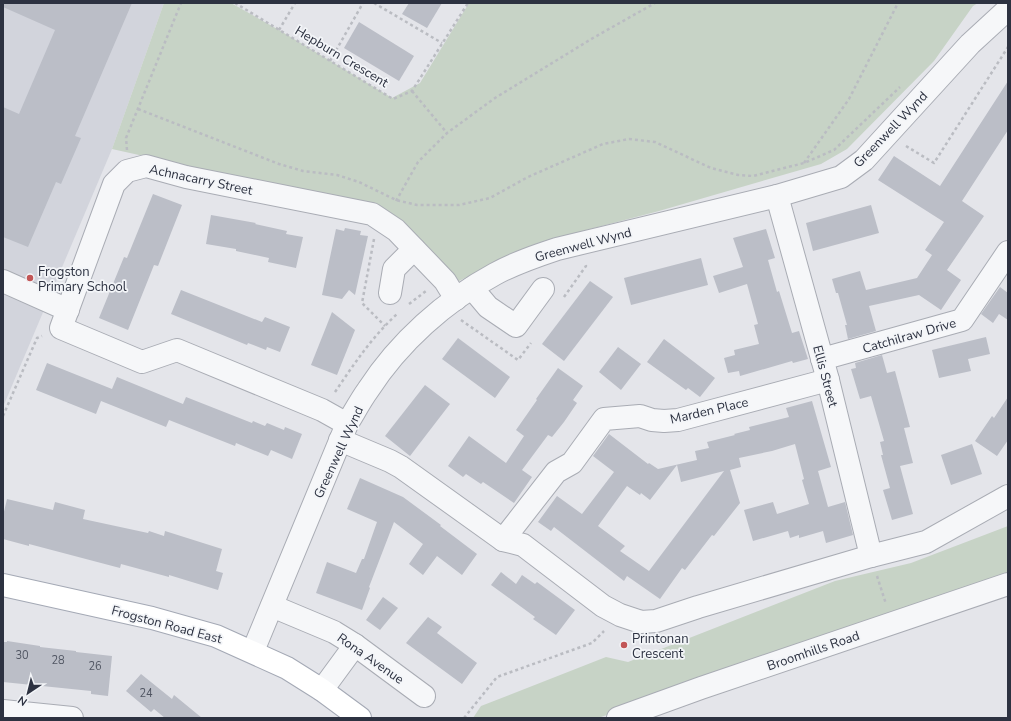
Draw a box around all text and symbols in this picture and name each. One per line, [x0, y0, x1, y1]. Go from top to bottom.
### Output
street label: Hepburn Crescent [291, 22, 392, 92]
street label: Greenwell Wynd [850, 88, 932, 172]
street label: Achnacarry Street [147, 160, 255, 200]
street label: Greenwell Wynd [533, 223, 634, 267]
place label: Frogston Primary School [38, 263, 127, 296]
marker: Frogston Primary School [25, 273, 35, 283]
street label: Catchilraw Drive [860, 314, 958, 358]
street label: Ellis Street [808, 343, 842, 410]
street label: Marden Place [668, 393, 750, 429]
street label: Greenwell Wynd [310, 404, 368, 501]
street label: Frogston Road East [109, 602, 224, 648]
street label: Broomhills Road [765, 627, 862, 675]
street label: Rona Avenue [333, 629, 407, 689]
place label: Printonan Crescent [632, 630, 689, 663]
marker: Printonan Crescent [619, 640, 629, 650]
house number: 30 [15, 648, 29, 663]
house number: 28 [51, 653, 65, 668]
house number: 26 [88, 659, 102, 674]
north arrow [8, 673, 48, 713]
house number: 24 [139, 686, 153, 701]
text: N [15, 692, 30, 709]

